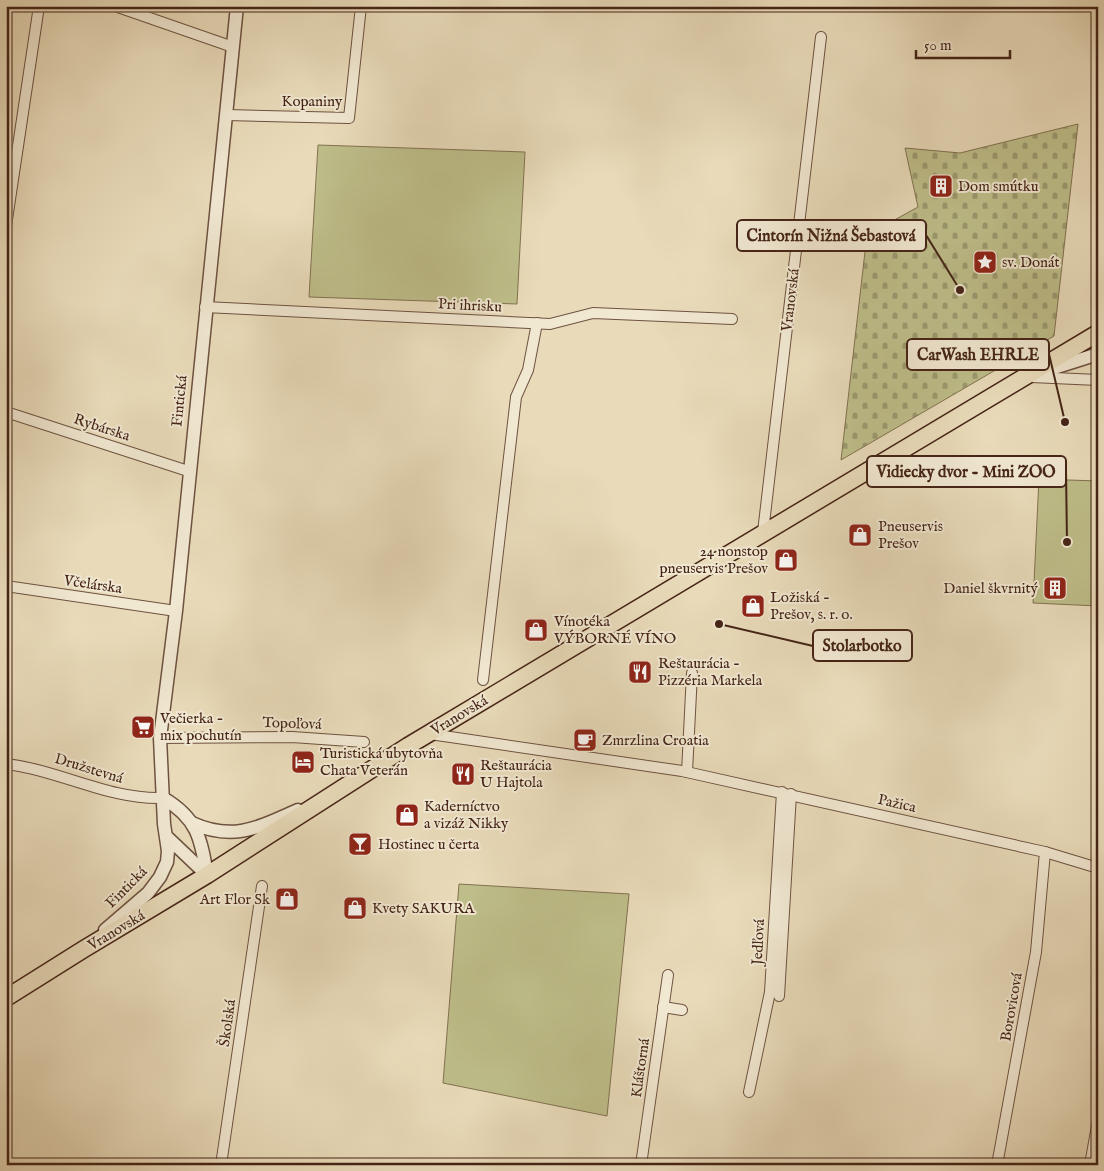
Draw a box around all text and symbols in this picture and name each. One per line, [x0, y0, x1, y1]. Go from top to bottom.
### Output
scale bar [916, 28, 1010, 60]
text: 50 m [924, 36, 952, 55]
street label: Kopaniny [282, 92, 343, 111]
building icon: Dom smútku [928, 173, 954, 199]
place label: Dom smútku [958, 177, 1039, 196]
callout: Cintorín Nižná Šebastová [737, 220, 926, 251]
text: Cintorín Nižná Šebastová [746, 225, 917, 247]
place icon: sv. Donát [972, 249, 998, 275]
place label: sv. Donát [1002, 253, 1060, 272]
street label: Vranovská [777, 267, 804, 334]
street label: Pri ihrisku [437, 294, 503, 317]
callout: CarWash EHRLE [907, 339, 1049, 370]
text: CarWash EHRLE [917, 346, 1039, 366]
street label: Fintická [167, 374, 192, 428]
street label: Rybárska [71, 409, 133, 446]
callout: Vidiecky dvor - Mini ZOO [867, 456, 1066, 487]
text: Vidiecky dvor - Mini ZOO [875, 463, 1056, 483]
place label: Pneuservis Prešov [878, 517, 943, 553]
shop icon: Pneuservis Prešov [847, 522, 873, 548]
place label: 24 nonstop pneuservis Prešov [659, 542, 768, 578]
shop icon: 24 nonstop pneuservis Prešov [773, 547, 799, 573]
street label: Včelárska [61, 571, 124, 598]
building icon: Daniel škvrnitý [1042, 575, 1068, 601]
place label: Daniel škvrnitý [943, 579, 1039, 598]
place label: Ložiská - Prešov, s. r. o. [770, 588, 853, 624]
shop icon: Ložiská - Prešov, s. r. o. [740, 593, 766, 619]
place label: Vínotéka VÝBORNÉ VÍNO [553, 612, 676, 648]
shop icon: Vínotéka VÝBORNÉ VÍNO [523, 617, 549, 643]
callout: Stolarbotko [813, 630, 912, 661]
text: Stolarbotko [822, 637, 902, 657]
place label: Reštaurácia - Pizzéria Markela [658, 654, 763, 690]
restaurant icon: Reštaurácia - Pizzéria Markela [627, 659, 653, 685]
street label: Vranovská [426, 691, 492, 740]
place label: Večierka - mix pochutín [159, 709, 242, 745]
street label: Topoľová [262, 713, 322, 734]
supermarket icon: Večierka - mix pochutín [130, 714, 156, 740]
cafe icon: Zmrzlina Croatia [572, 727, 598, 753]
place label: Zmrzlina Croatia [602, 731, 709, 750]
place label: Turistická ubytovňa Chata Veterán [320, 744, 443, 780]
street label: Družstevná [52, 749, 126, 788]
hotel icon: Turistická ubytovňa Chata Veterán [290, 749, 316, 775]
place label: Reštaurácia U Hajtola [480, 756, 552, 792]
restaurant icon: Reštaurácia U Hajtola [450, 761, 476, 787]
street label: Pažica [876, 790, 918, 817]
place label: Kaderníctvo a vizáž Nikky [424, 797, 509, 833]
shop icon: Kaderníctvo a vizáž Nikky [394, 802, 420, 828]
bar icon: Hostinec u čerta [347, 831, 373, 857]
place label: Hostinec u čerta [378, 835, 480, 854]
street label: Fintická [101, 862, 152, 912]
shop icon: Art Flor Sk [274, 886, 300, 912]
place label: Art Flor Sk [199, 890, 271, 909]
shop icon: Kvety SAKURA [342, 895, 368, 921]
place label: Kvety SAKURA [372, 899, 475, 918]
street label: Vranovská [83, 906, 149, 955]
street label: Jedľová [748, 918, 769, 968]
street label: Borovicová [996, 971, 1027, 1043]
street label: Školská [215, 998, 240, 1048]
street label: Kláštorná [627, 1037, 654, 1099]

